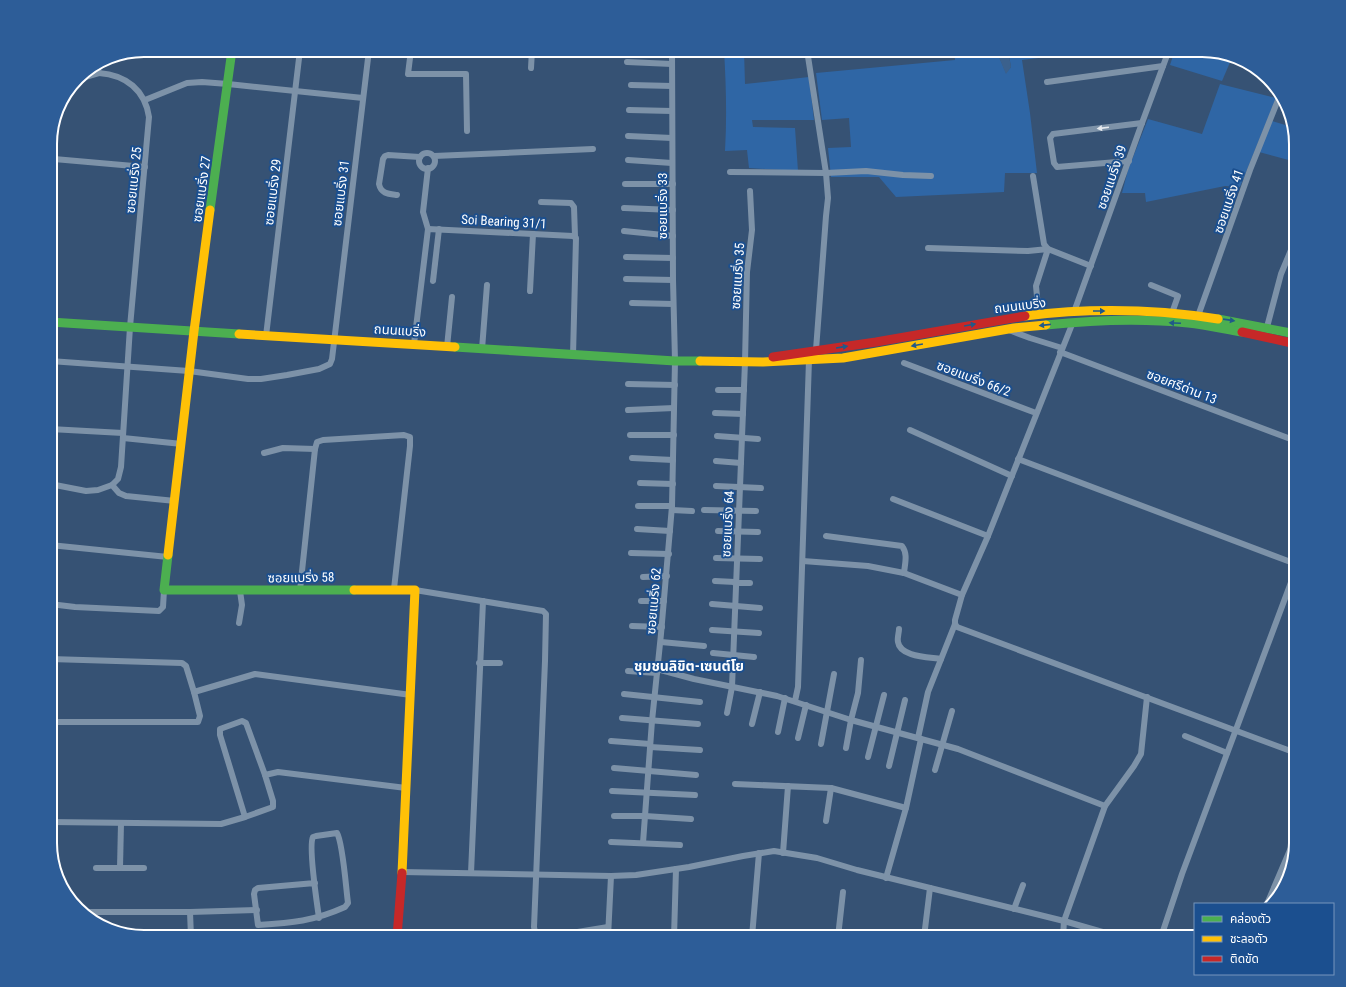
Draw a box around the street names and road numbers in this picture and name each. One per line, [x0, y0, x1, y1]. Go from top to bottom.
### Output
street label: ซอยแบริ่ง 39 [1092, 143, 1129, 211]
street label: ซอยแบริ่ง 25 [121, 146, 144, 214]
street label: ซอยแบริ่ง 27 [188, 155, 214, 223]
street label: ซอยแบริ่ง 29 [260, 158, 284, 226]
street label: ซอยแบริ่ง 31 [328, 159, 352, 227]
street label: ซอยแบริ่ง 41 [1209, 167, 1246, 235]
street label: ซอยแบริ่ง 33 [654, 173, 670, 239]
street label: Soi Bearing 31/1 [461, 212, 547, 231]
street label: ซอยแบริ่ง 35 [726, 242, 747, 310]
street label: ถนนแบริ่ง [993, 294, 1047, 316]
street label: ถนนแบริ่ง [373, 320, 427, 340]
street label: ซอยแบริ่ง 66/2 [935, 356, 1013, 399]
street label: ซอยศรีด่าน 13 [1145, 366, 1219, 407]
street label: ซอยแบริ่ง 64 [717, 490, 737, 558]
street label: ซอยแบริ่ง 62 [642, 567, 664, 635]
street label: ซอยแบริ่ง 58 [268, 568, 334, 586]

